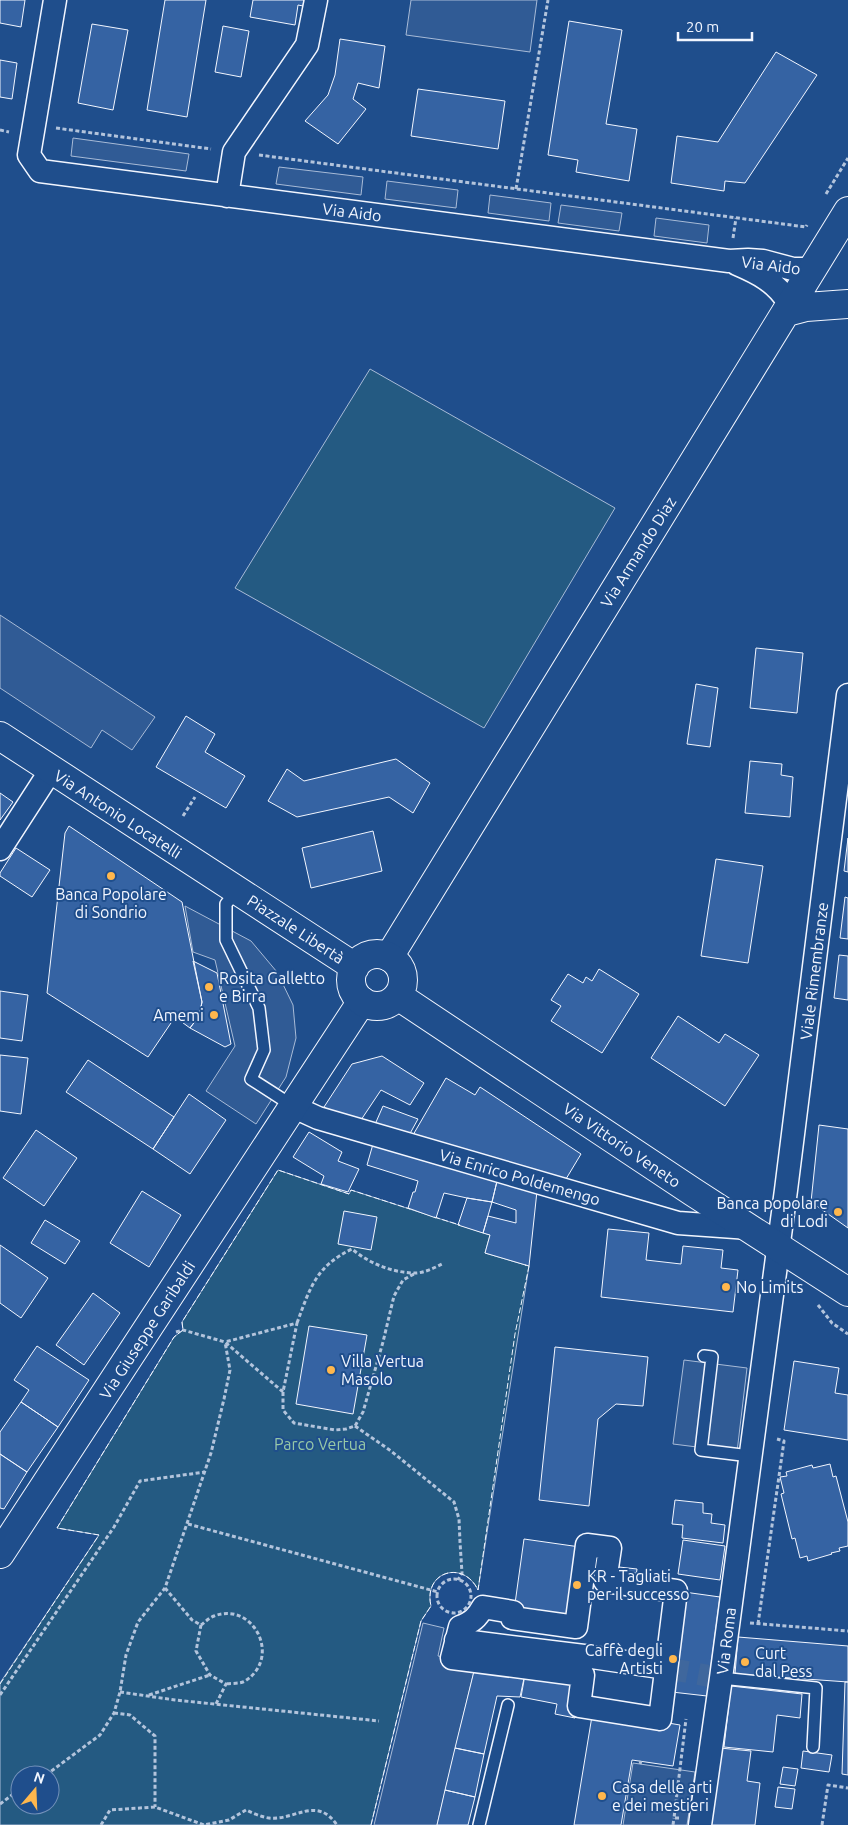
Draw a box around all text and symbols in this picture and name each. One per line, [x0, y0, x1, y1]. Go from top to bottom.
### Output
scale bar [678, 10, 752, 42]
text: 20 m [686, 18, 719, 35]
street label: Via Aido [321, 199, 383, 225]
street label: Via Aido [740, 252, 802, 278]
street label: Via Armando Diaz [597, 493, 679, 611]
street label: Via Antonio Locatelli [51, 766, 185, 862]
marker: Banca Popolare di Sondrio [105, 870, 117, 882]
place label: Banca Popolare di Sondrio [55, 885, 167, 921]
street label: Piazzale Libertà [244, 891, 348, 967]
street label: Viale Rimembranze [797, 901, 831, 1041]
place label: Rosita Galletto e Birra [219, 969, 325, 1005]
marker: Rosita Galletto e Birra [203, 981, 215, 993]
place label: Amemi [153, 1006, 204, 1024]
marker: Amemi [208, 1009, 220, 1021]
street label: Via Vittorio Veneto [560, 1099, 684, 1191]
street label: Via Enrico Poldemengo [438, 1145, 602, 1209]
place label: Banca popolare di Lodi [716, 1194, 828, 1230]
marker: Banca popolare di Lodi [832, 1206, 844, 1218]
street label: Via Giuseppe Garibaldi [96, 1258, 198, 1402]
place label: No Limits [736, 1278, 803, 1296]
marker: No Limits [720, 1281, 732, 1293]
place label: Villa Vertua Masolo [341, 1352, 424, 1388]
marker: Villa Vertua Masolo [325, 1364, 337, 1376]
park label: Parco Vertua [274, 1435, 366, 1453]
place label: KR - Tagliati per il successo [587, 1567, 690, 1603]
marker: KR - Tagliati per il successo [571, 1579, 583, 1591]
street label: Via Roma [713, 1606, 739, 1676]
place label: Caffè degli Artisti [585, 1641, 663, 1677]
place label: Curt dal Pess [755, 1644, 812, 1680]
marker: Caffè degli Artisti [667, 1653, 679, 1665]
marker: Curt dal Pess [739, 1656, 751, 1668]
north arrow [10, 1765, 60, 1815]
text: N [32, 1768, 47, 1787]
place label: Casa delle arti e dei mestieri [612, 1778, 712, 1814]
marker: Casa delle arti e dei mestieri [596, 1790, 608, 1802]

